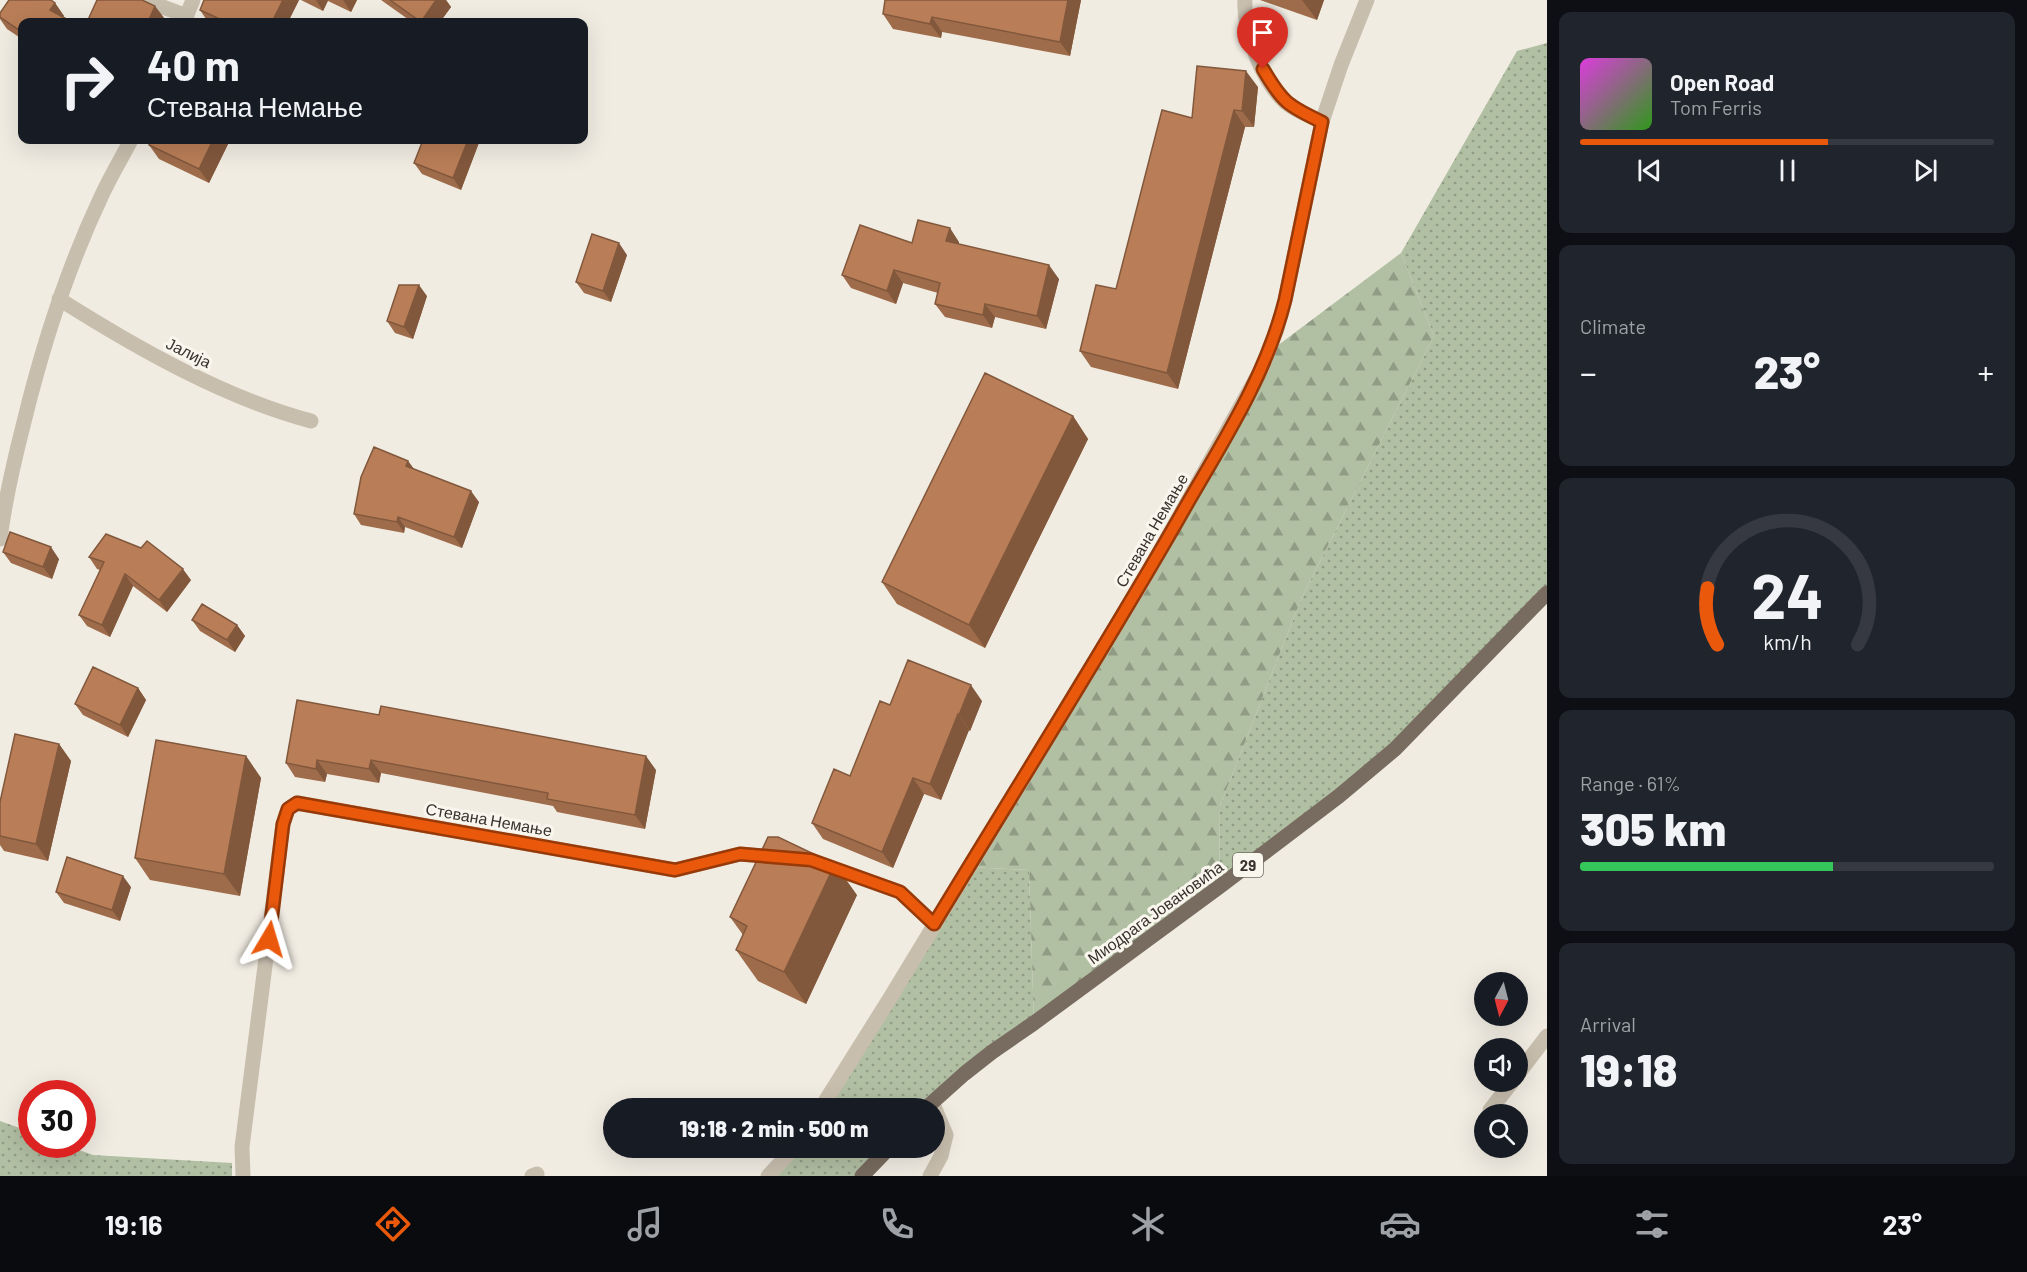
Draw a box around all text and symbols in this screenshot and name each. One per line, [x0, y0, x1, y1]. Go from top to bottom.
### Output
pin [1237, 7, 1288, 69]
icon: arrive [1246, 16, 1279, 49]
text: 40 m [147, 39, 240, 89]
icon: right [48, 42, 126, 120]
text: Open Road [1670, 69, 1774, 95]
text: Стевана Немање [147, 90, 363, 122]
text: Tom Ferris [1670, 95, 1762, 119]
icon: previous [1633, 154, 1666, 187]
icon: pause [1771, 154, 1804, 187]
icon: next [1909, 154, 1942, 187]
text: Climate [1580, 314, 1646, 338]
street label: Јалија [163, 333, 215, 371]
text: 23° [1754, 344, 1820, 398]
text: − [1580, 352, 1597, 392]
text: + [1977, 352, 1994, 392]
street label: Стевана Немање [1111, 470, 1191, 590]
text: 24 [1751, 557, 1823, 631]
text: km/h [1763, 629, 1811, 654]
text: Range · 61% [1580, 771, 1681, 795]
street label: Стевана Немање [424, 799, 554, 839]
text: 305 km [1580, 801, 1726, 855]
road number: 29 [1233, 853, 1263, 877]
street label: Миодрага Јовановића [1084, 856, 1226, 967]
position arrow [237, 907, 301, 971]
north arrow [1474, 972, 1528, 1026]
map controls [1474, 972, 1528, 1158]
text: Arrival [1580, 1012, 1636, 1036]
button: sound [1474, 1038, 1528, 1092]
text: 19:18 [1580, 1042, 1677, 1096]
speed limit sign: 30 [18, 1080, 96, 1158]
button: search [1474, 1104, 1528, 1158]
text: 19:18 · 2 min · 500 m [679, 1115, 869, 1141]
icon: directions [372, 1203, 414, 1245]
icon: music [624, 1203, 666, 1245]
icon: phone [876, 1203, 918, 1245]
icon: climate [1127, 1203, 1169, 1245]
icon: car [1379, 1203, 1421, 1245]
icon: filters [1631, 1203, 1673, 1245]
text: 19:16 [105, 1208, 163, 1240]
text: 23° [1883, 1208, 1922, 1240]

